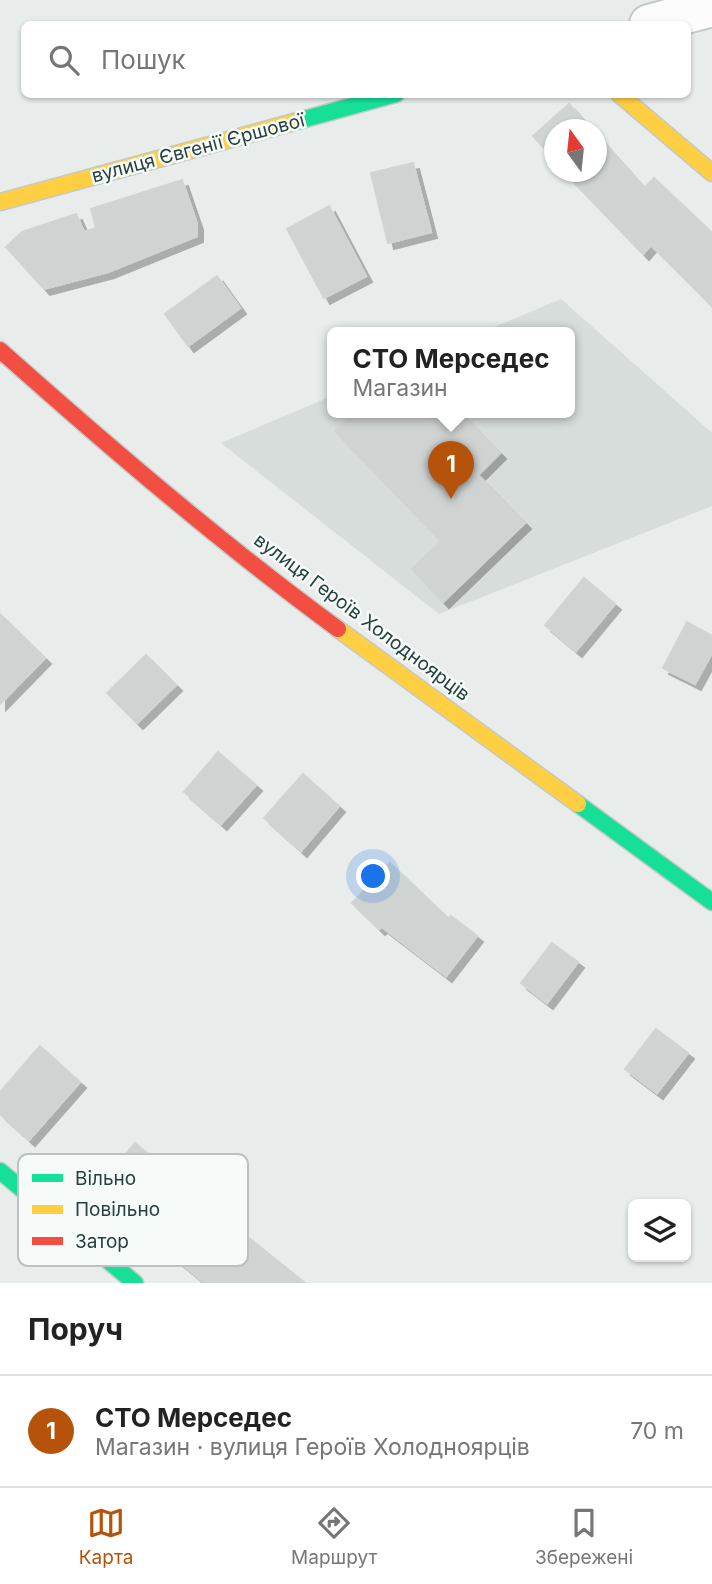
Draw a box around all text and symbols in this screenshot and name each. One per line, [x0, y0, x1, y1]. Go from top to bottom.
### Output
search box [21, 21, 691, 98]
icon: search [45, 41, 83, 79]
text: Пошук [101, 44, 186, 75]
street label: вулиця Євгенії Єршової [89, 108, 308, 187]
north arrow [544, 119, 607, 182]
popup [327, 327, 575, 418]
text: СТО Мерседес [353, 343, 550, 374]
text: Магазин [353, 374, 448, 402]
pin: 1 [428, 441, 474, 499]
street label: вулиця Героїв Холодноярців [249, 528, 475, 706]
your location [356, 859, 390, 893]
legend [18, 1154, 248, 1266]
text: Вільно [75, 1167, 136, 1190]
text: Повільно [75, 1198, 160, 1221]
map controls [628, 1199, 691, 1262]
button: layers [628, 1199, 691, 1262]
text: Затор [75, 1230, 129, 1253]
text: Поруч [28, 1311, 123, 1347]
text: СТО Мерседес [95, 1402, 292, 1433]
text: 1 [46, 1417, 56, 1445]
text: 70 m [630, 1417, 684, 1445]
text: Магазин · вулиця Героїв Холодноярців [95, 1433, 530, 1461]
tab: Карта [79, 1504, 133, 1569]
tab: Маршрут [291, 1504, 377, 1569]
tab: Збережені [535, 1504, 633, 1569]

